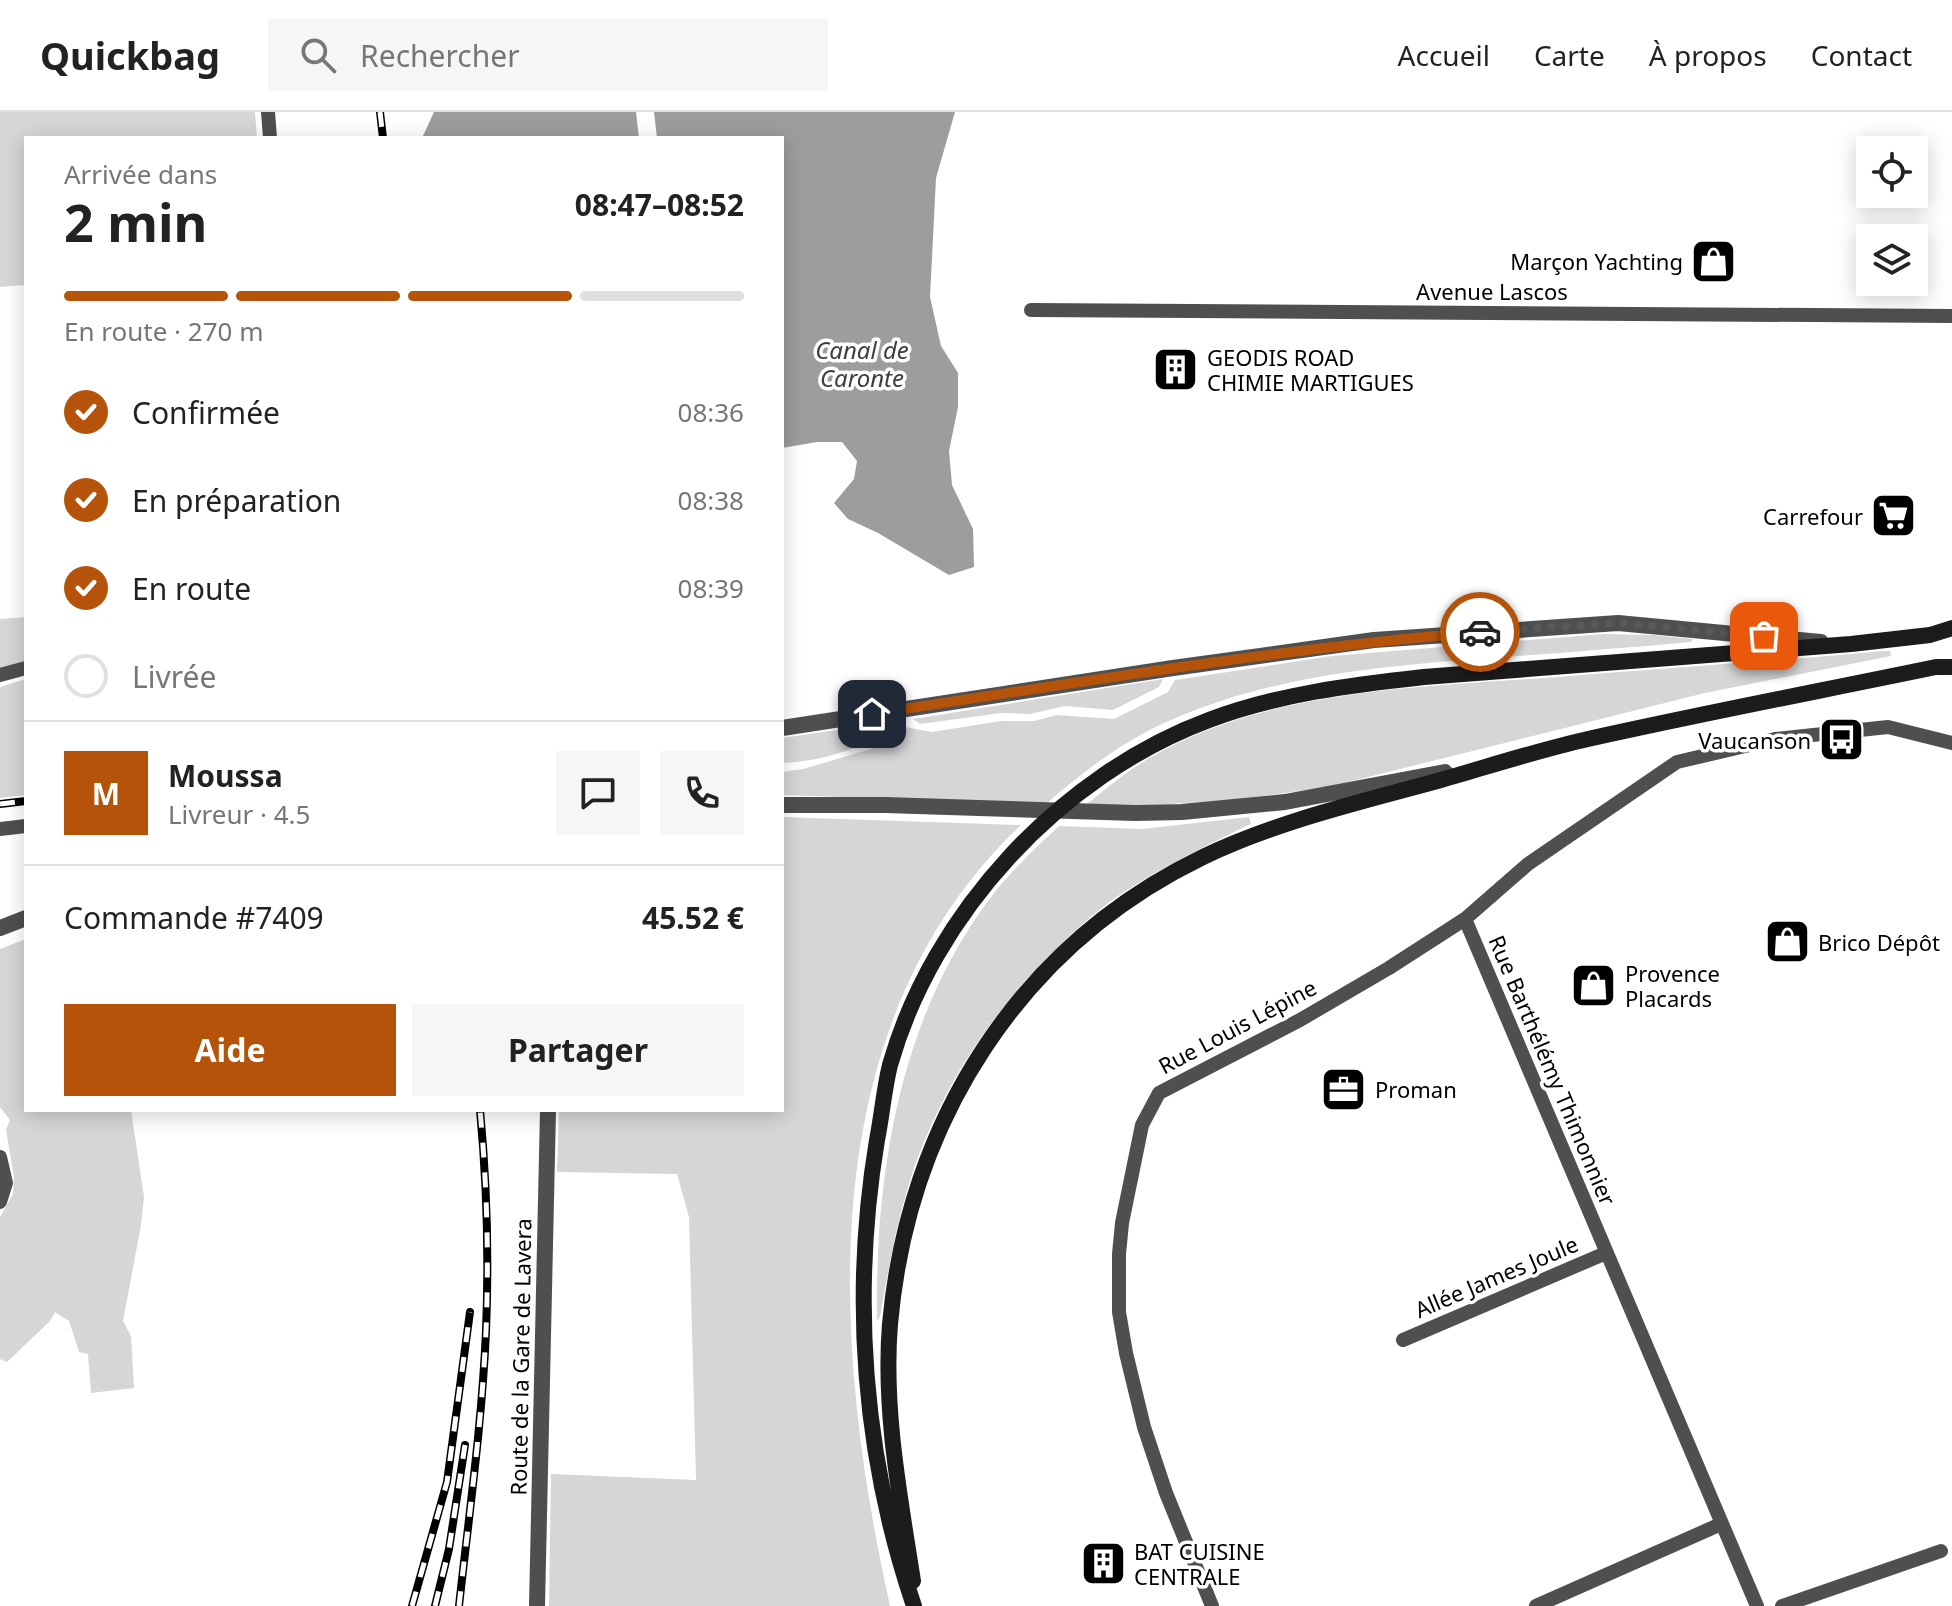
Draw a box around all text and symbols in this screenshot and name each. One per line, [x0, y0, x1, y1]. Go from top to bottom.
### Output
search box [268, 19, 828, 91]
text: Quickbag [40, 29, 220, 81]
icon: search [296, 33, 340, 77]
text: Rechercher [360, 35, 520, 76]
text: Accueil [1398, 36, 1490, 74]
text: Carte [1534, 36, 1605, 74]
text: À propos [1649, 36, 1767, 74]
text: Contact [1811, 36, 1912, 74]
map controls [1856, 136, 1928, 296]
button: locate [1856, 136, 1928, 208]
text: Arrivée dans [64, 156, 217, 192]
text: 08:47–08:52 [575, 184, 744, 225]
text: 2 min [64, 186, 207, 257]
button: layers [1856, 224, 1928, 296]
shop icon: Marçon Yachting [1690, 237, 1738, 285]
place label: Marçon Yachting [1510, 246, 1683, 276]
street label: Avenue Lascos [1416, 276, 1568, 306]
text: En route · 270 m [64, 313, 264, 349]
water label: Canal de Caronte [815, 333, 909, 394]
place label: GEODIS ROAD CHIMIE MARTIGUES [1207, 342, 1414, 397]
building icon: GEODIS ROAD CHIMIE MARTIGUES [1152, 346, 1200, 394]
icon: check [64, 390, 108, 434]
text: Confirmée [132, 392, 280, 433]
text: 08:36 [678, 394, 744, 430]
icon: check [64, 478, 108, 522]
text: En préparation [132, 480, 341, 521]
text: 08:38 [678, 482, 744, 518]
supermarket icon: Carrefour [1870, 492, 1918, 540]
place label: Carrefour [1763, 501, 1863, 531]
icon: check [64, 566, 108, 610]
text: En route [132, 568, 251, 609]
text: 08:39 [678, 570, 744, 606]
courier [1440, 592, 1520, 672]
pin [1730, 602, 1798, 670]
icon: car [1458, 610, 1502, 654]
icon: bag [1742, 614, 1786, 658]
text: Livrée [132, 656, 216, 697]
pin [838, 680, 906, 748]
icon: home [850, 692, 894, 736]
bus stop icon: Vaucanson [1818, 716, 1866, 764]
place label: Vaucanson [1698, 725, 1811, 755]
button: chat [556, 751, 640, 835]
button: phone [660, 751, 744, 835]
text: Moussa [168, 755, 283, 796]
text: M [92, 773, 120, 814]
text: Livreur · 4.5 [168, 796, 310, 832]
text: Commande #7409 [64, 897, 324, 938]
text: 45.52 € [642, 897, 744, 938]
shop icon: Brico Dépôt [1763, 918, 1811, 966]
place label: Brico Dépôt [1818, 927, 1940, 957]
street label: Rue Barthélémy Thimonnier [1482, 930, 1624, 1210]
place label: Provence Placards [1625, 958, 1720, 1013]
shop icon: Provence Placards [1570, 962, 1618, 1010]
street label: Rue Louis Lépine [1153, 972, 1321, 1080]
button: Aide [64, 1004, 396, 1096]
button: Partager [412, 1004, 744, 1096]
office icon: Proman [1320, 1065, 1368, 1113]
place label: Proman [1375, 1074, 1457, 1104]
street label: Route de la Gare de Lavera [503, 1218, 537, 1496]
street label: Allée James Joule [1410, 1228, 1582, 1324]
place label: BAT CUISINE CENTRALE [1134, 1536, 1265, 1591]
building icon: BAT CUISINE CENTRALE [1079, 1540, 1127, 1588]

